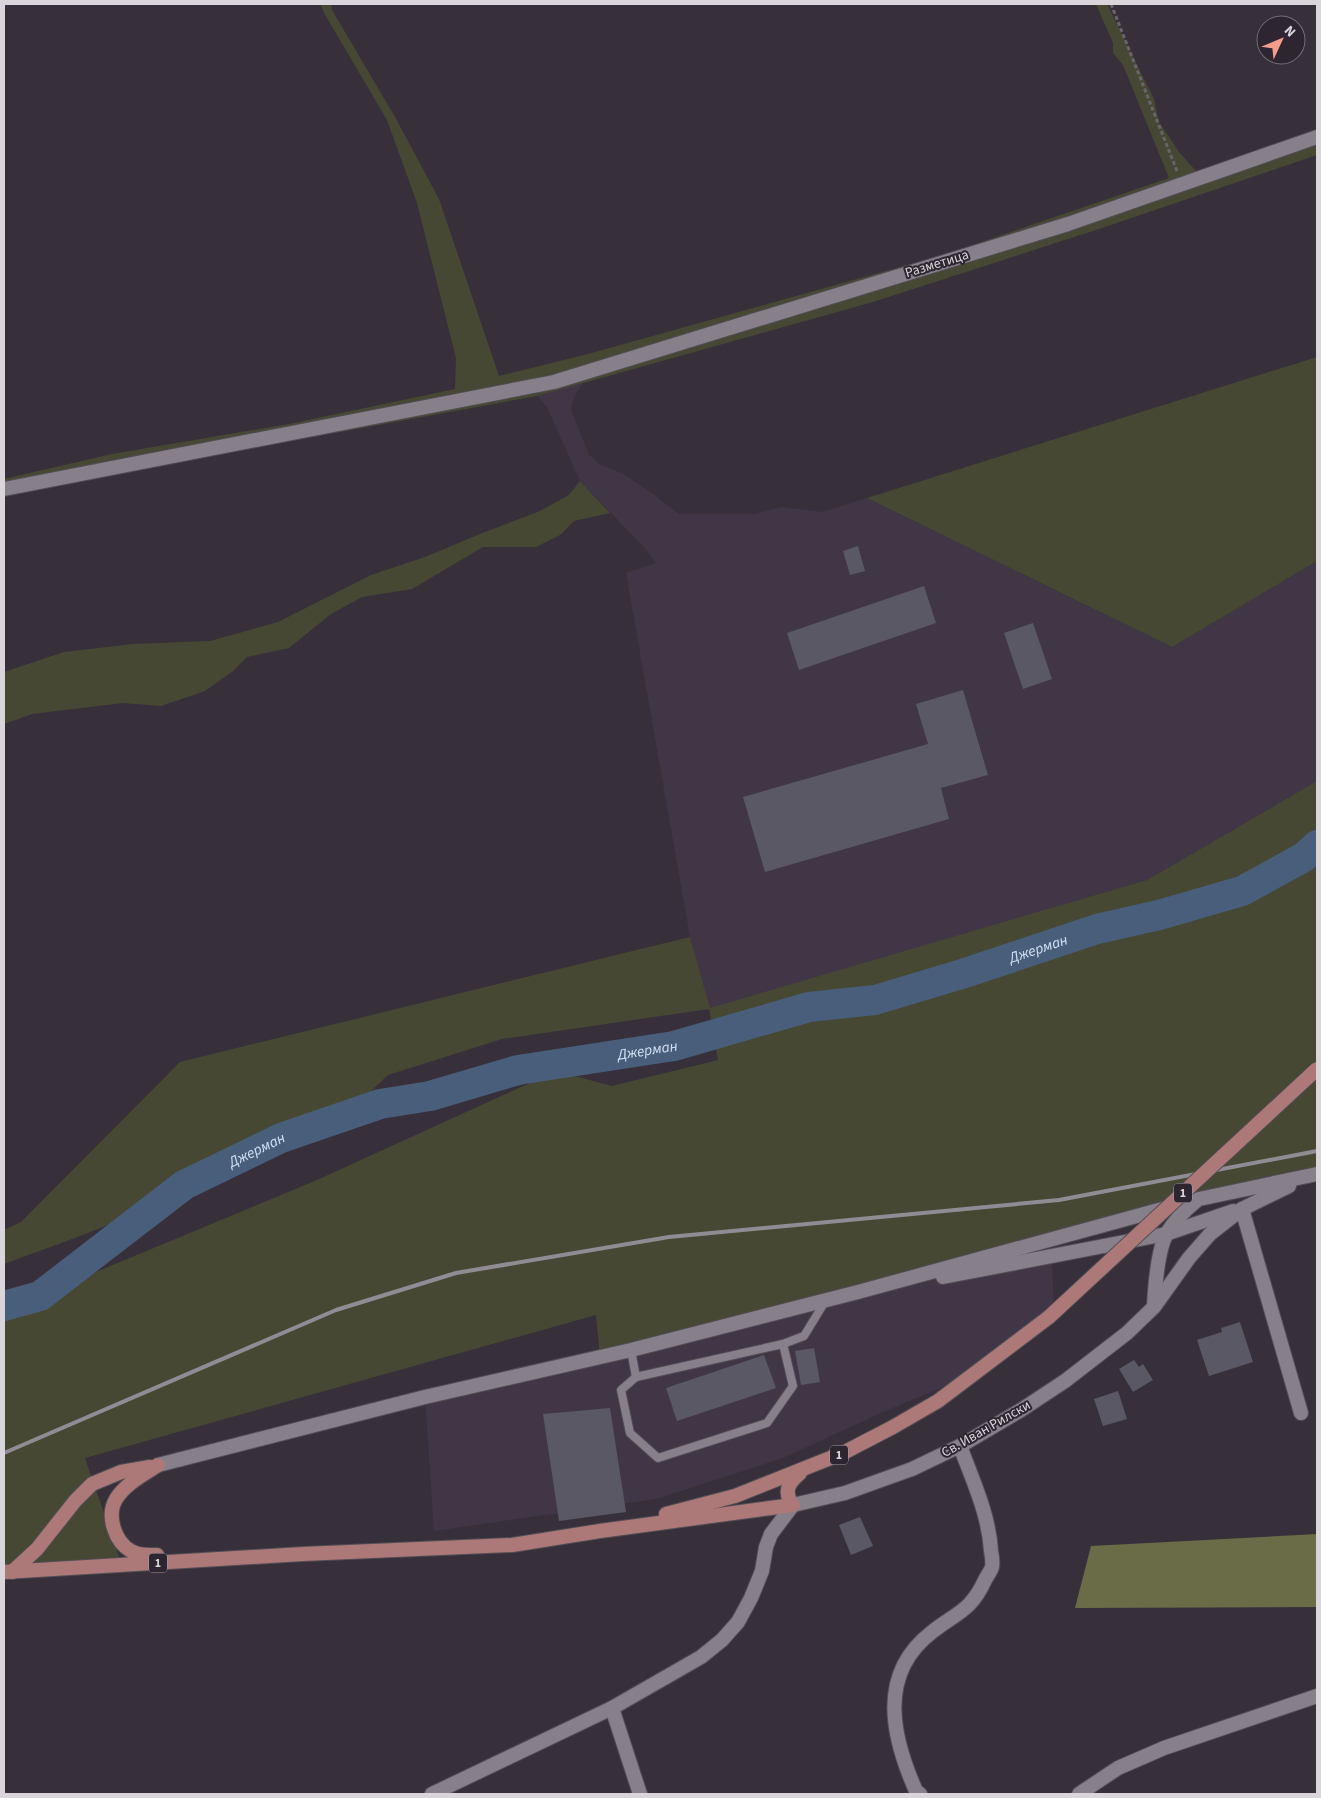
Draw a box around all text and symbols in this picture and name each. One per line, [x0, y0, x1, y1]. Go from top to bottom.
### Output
north arrow [1256, 15, 1306, 65]
text: N [1279, 21, 1300, 42]
street label: Разметица [903, 245, 971, 283]
water label: Джерман [1005, 929, 1070, 968]
water label: Джерман [615, 1035, 679, 1065]
water label: Джерман [224, 1127, 289, 1173]
road number: 1 [1174, 1184, 1192, 1202]
street label: Св. Иван Рилски [938, 1395, 1034, 1463]
road number: 1 [830, 1446, 848, 1464]
road number: 1 [149, 1554, 167, 1572]

